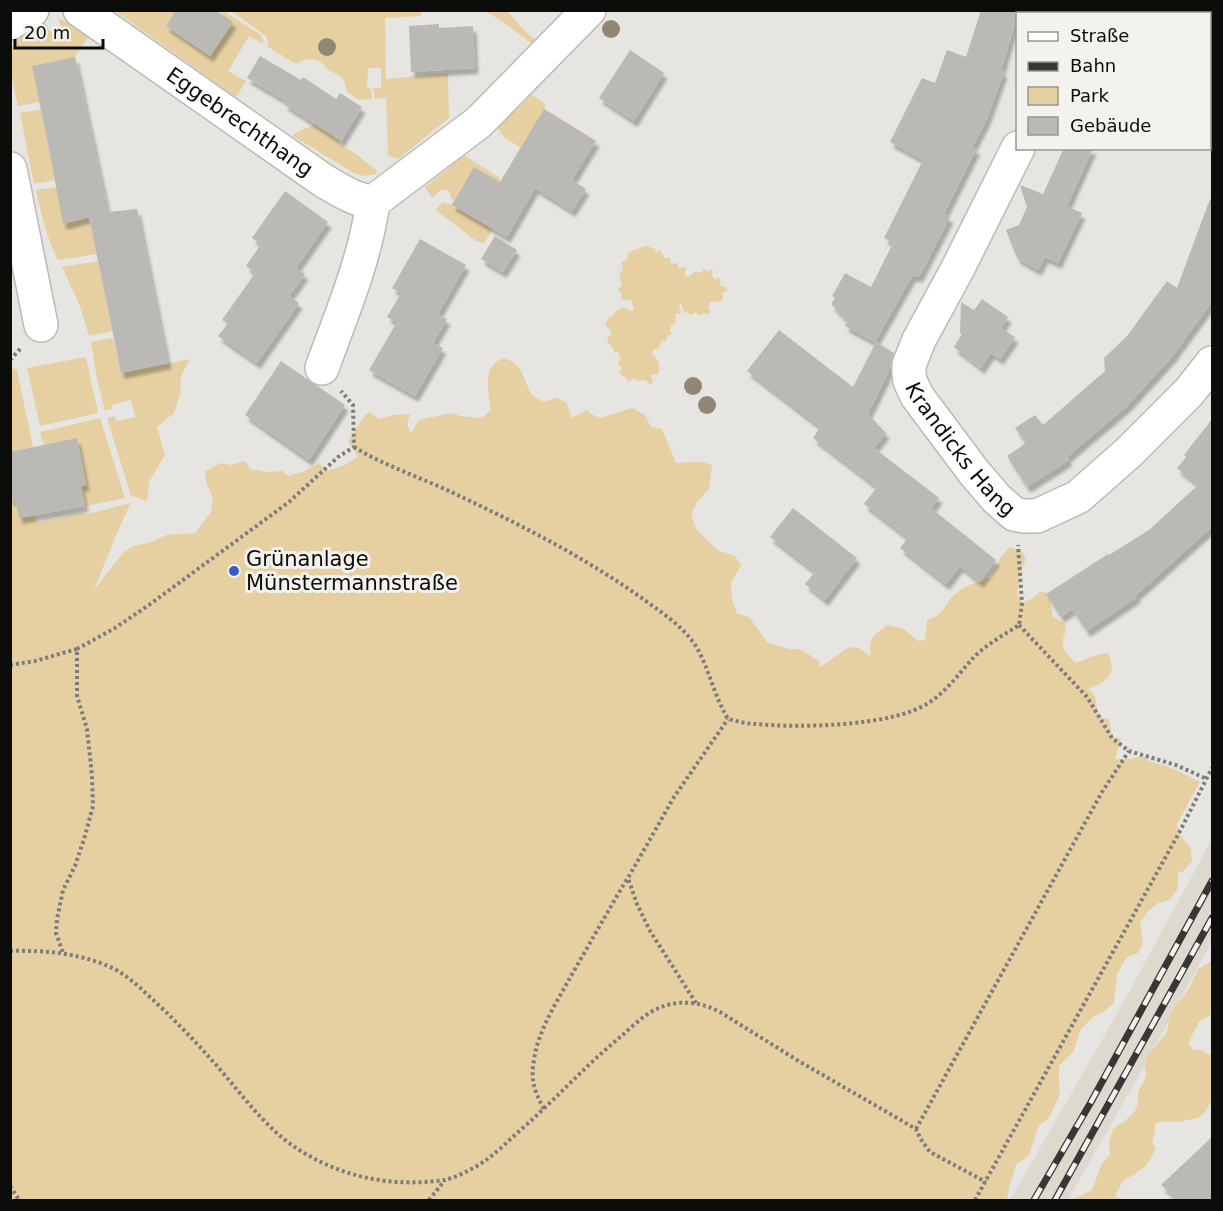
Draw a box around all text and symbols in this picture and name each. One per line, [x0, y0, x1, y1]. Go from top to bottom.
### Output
scale bar [15, 12, 104, 50]
legend [1016, 12, 1211, 150]
text: 20 m [24, 22, 70, 43]
text: Straße [1070, 25, 1129, 46]
text: Bahn [1070, 55, 1116, 76]
street label: Eggebrechthang [162, 62, 318, 181]
text: Park [1070, 85, 1109, 106]
text: Gebäude [1070, 115, 1151, 136]
street label: Krandicks Hang [900, 378, 1020, 521]
place label: Grünanlage Münstermannstraße [246, 547, 458, 595]
marker: Grünanlage Münstermannstraße [227, 564, 241, 578]

